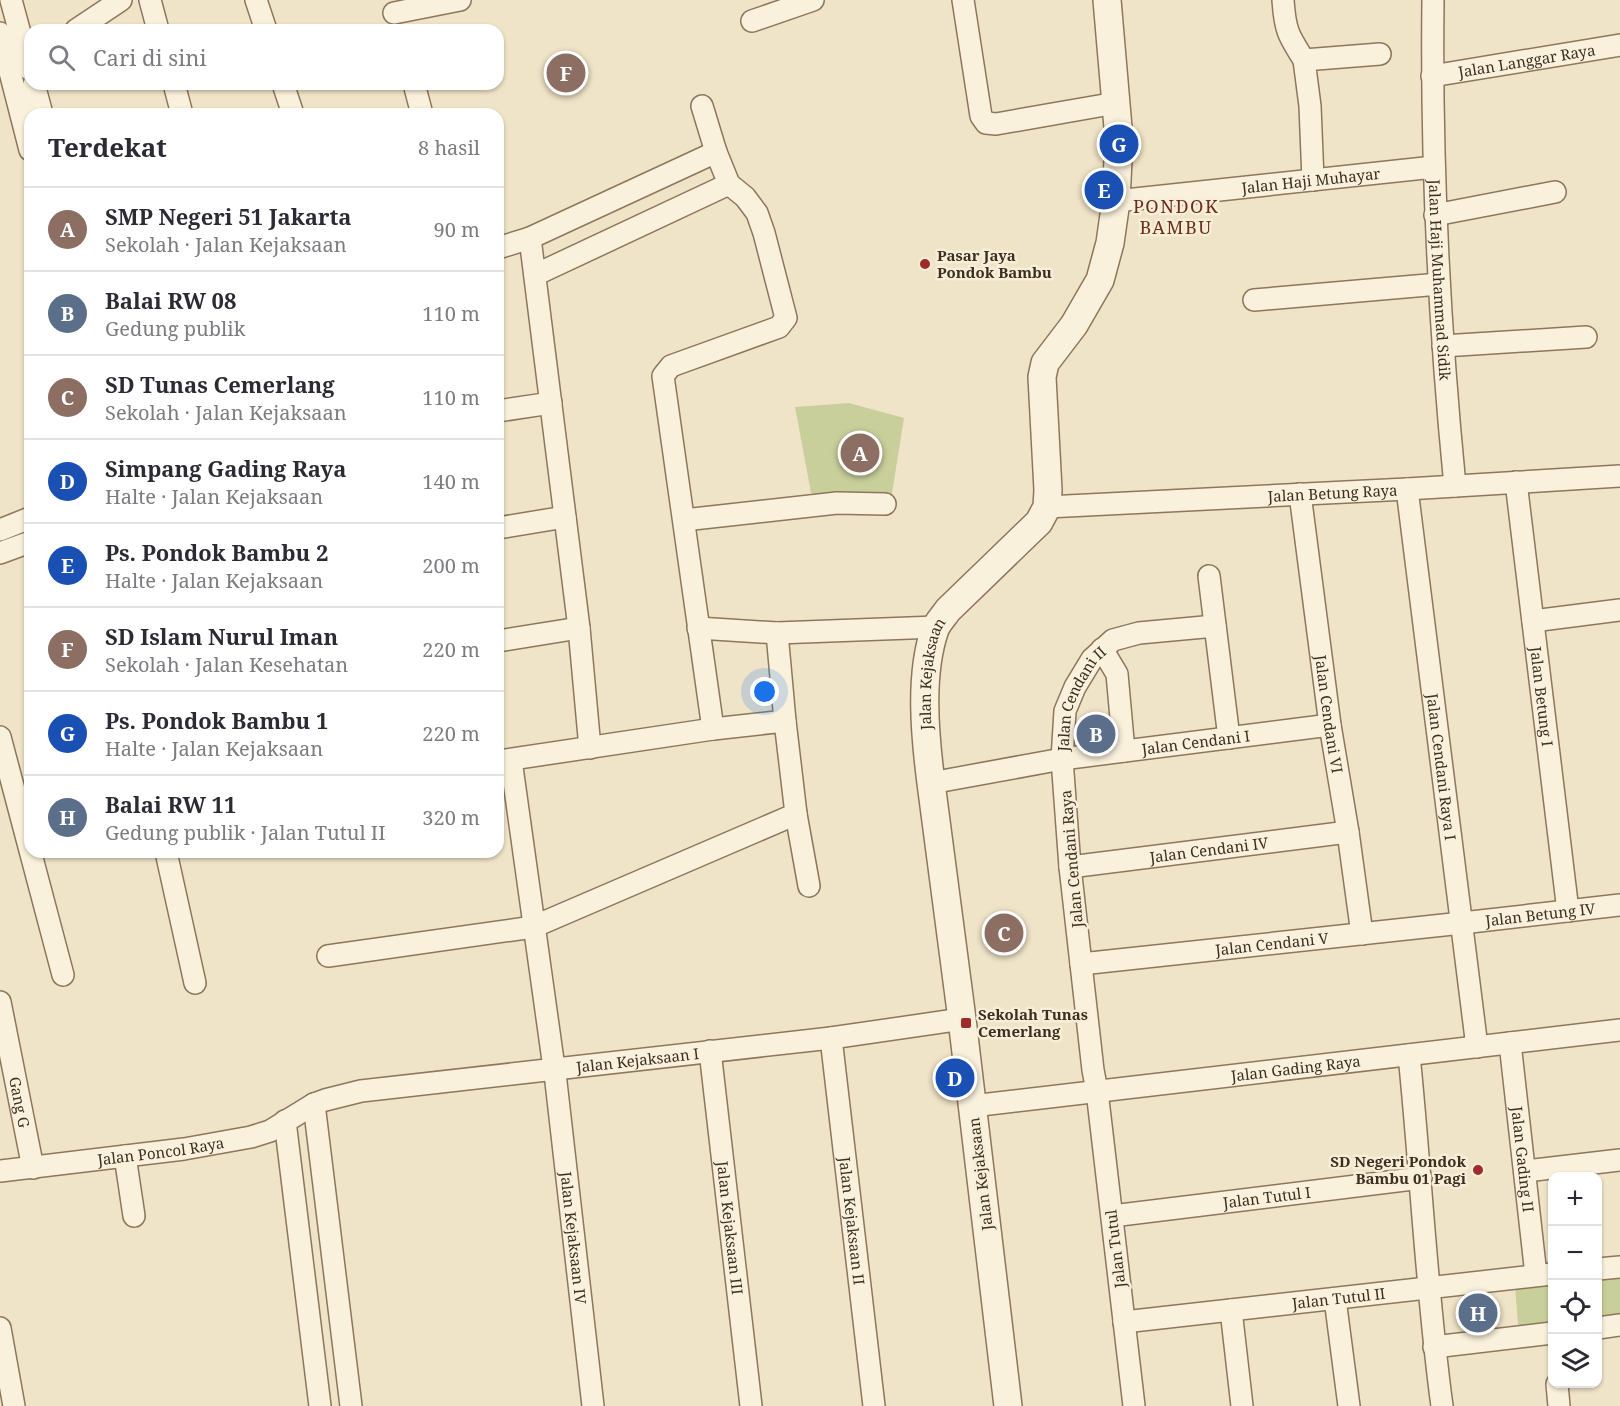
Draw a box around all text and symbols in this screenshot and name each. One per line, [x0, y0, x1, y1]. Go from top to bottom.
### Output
search box [24, 24, 504, 90]
street label: Jalan Langgar Raya [1456, 39, 1597, 82]
icon: search [45, 41, 78, 74]
text: Cari di sini [93, 42, 206, 72]
pin: F [546, 50, 586, 96]
pin: G [1100, 122, 1138, 166]
text: Terdekat [48, 129, 167, 165]
text: 8 hasil [418, 134, 480, 161]
street label: Jalan Haji Muhayar [1240, 163, 1381, 198]
pin: E [1084, 168, 1124, 213]
street label: Jalan Haji Muhammad Sidik [1425, 178, 1456, 381]
district label: PONDOK BAMBU [1133, 194, 1219, 239]
text: SMP Negeri 51 Jakarta [105, 201, 352, 231]
text: A [60, 216, 75, 243]
text: 90 m [434, 216, 480, 243]
text: Sekolah · Jalan Kejaksaan [105, 231, 347, 258]
place label: Pasar Jaya Pondok Bambu [937, 245, 1052, 282]
marker: Pasar Jaya Pondok Bambu [918, 257, 932, 271]
text: Balai RW 08 [105, 285, 236, 315]
text: B [61, 300, 74, 327]
text: 110 m [422, 300, 480, 327]
text: Gedung publik [105, 315, 245, 342]
text: SD Tunas Cemerlang [105, 369, 335, 399]
text: C [61, 384, 74, 411]
text: 110 m [422, 384, 480, 411]
text: Sekolah · Jalan Kejaksaan [105, 399, 347, 426]
pin: A [840, 430, 880, 476]
text: Simpang Gading Raya [105, 453, 347, 483]
text: D [60, 468, 75, 495]
text: 140 m [422, 468, 480, 495]
street label: Jalan Betung Raya [1266, 479, 1398, 506]
text: Halte · Jalan Kejaksaan [105, 483, 323, 510]
text: Ps. Pondok Bambu 2 [105, 537, 328, 567]
text: E [61, 552, 74, 579]
text: 200 m [422, 552, 480, 579]
text: Halte · Jalan Kejaksaan [105, 567, 323, 594]
street label: Jalan Kejaksaan [915, 613, 950, 732]
text: SD Islam Nurul Iman [105, 621, 338, 651]
text: F [61, 636, 74, 663]
text: 220 m [422, 636, 480, 663]
street label: Jalan Cendani II [1052, 641, 1110, 753]
street label: Jalan Betung I [1526, 644, 1558, 747]
text: Sekolah · Jalan Kesehatan [105, 651, 348, 678]
street label: Jalan Cendani VI [1311, 653, 1348, 775]
your location [750, 677, 779, 706]
street label: Jalan Cendani Raya I [1423, 691, 1461, 841]
text: Ps. Pondok Bambu 1 [105, 705, 328, 735]
pin: B [1076, 712, 1116, 756]
text: G [60, 720, 75, 747]
text: 220 m [422, 720, 480, 747]
street label: Jalan Cendani I [1139, 725, 1251, 759]
text: Halte · Jalan Kejaksaan [105, 735, 323, 762]
text: Balai RW 11 [105, 789, 236, 819]
street label: Jalan Cendani Raya [1055, 789, 1087, 930]
text: H [59, 804, 76, 831]
text: 320 m [422, 804, 480, 831]
text: Gedung publik · Jalan Tutul II [105, 819, 386, 846]
street label: Jalan Cendani IV [1148, 832, 1270, 867]
street label: Jalan Betung IV [1483, 898, 1597, 930]
pin: C [984, 910, 1024, 956]
street label: Jalan Cendani V [1213, 927, 1330, 960]
place label: Sekolah Tunas Cemerlang [978, 1004, 1088, 1041]
marker: Sekolah Tunas Cemerlang [959, 1016, 973, 1030]
street label: Jalan Kejaksaan I [574, 1043, 700, 1077]
street label: Jalan Gading Raya [1229, 1051, 1362, 1086]
pin: D [936, 1056, 974, 1100]
street label: Gang G [5, 1075, 35, 1130]
street label: Jalan Gading II [1507, 1104, 1539, 1213]
street label: Jalan Kejaksaan [963, 1116, 997, 1233]
street label: Jalan Poncol Raya [95, 1132, 226, 1169]
place label: SD Negeri Pondok Bambu 01 Pagi [1330, 1151, 1467, 1188]
street label: Jalan Kejaksaan II [835, 1155, 870, 1286]
street label: Jalan Kejaksaan III [713, 1159, 748, 1296]
marker: SD Negeri Pondok Bambu 01 Pagi [1471, 1163, 1485, 1177]
street label: Jalan Kejaksaan IV [556, 1169, 591, 1306]
map controls [1548, 1172, 1602, 1388]
button: + [1548, 1172, 1602, 1226]
street label: Jalan Tutul I [1221, 1182, 1312, 1212]
street label: Jalan Tutul [1100, 1208, 1130, 1290]
button: − [1548, 1226, 1602, 1280]
button: locate [1548, 1280, 1602, 1334]
street label: Jalan Tutul II [1290, 1283, 1386, 1313]
pin: H [1458, 1290, 1498, 1336]
button: layers [1548, 1334, 1602, 1388]

